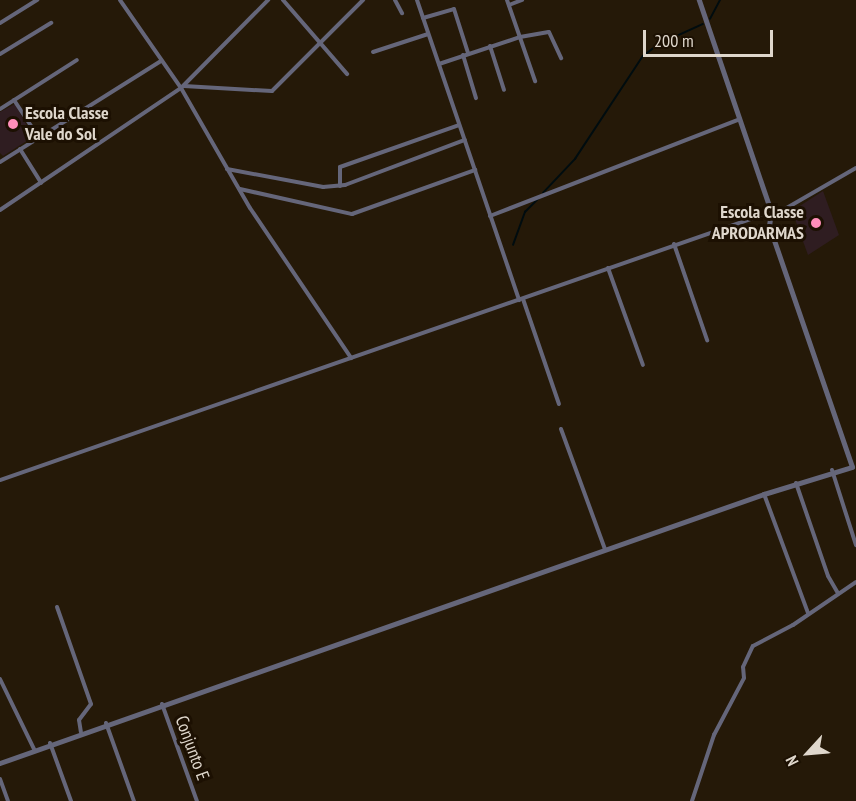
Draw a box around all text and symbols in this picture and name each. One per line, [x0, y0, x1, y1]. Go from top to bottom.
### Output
scale bar [646, 18, 776, 56]
text: 200 m [654, 29, 694, 52]
place label: Escola Classe Vale do Sol [25, 103, 109, 146]
marker: Escola Classe Vale do Sol [6, 117, 20, 131]
place label: Escola Classe APRODARMAS [712, 202, 804, 244]
marker: Escola Classe APRODARMAS [809, 216, 823, 230]
street label: Conjunto E [170, 713, 214, 783]
north arrow [778, 723, 838, 783]
text: N [781, 753, 803, 769]

